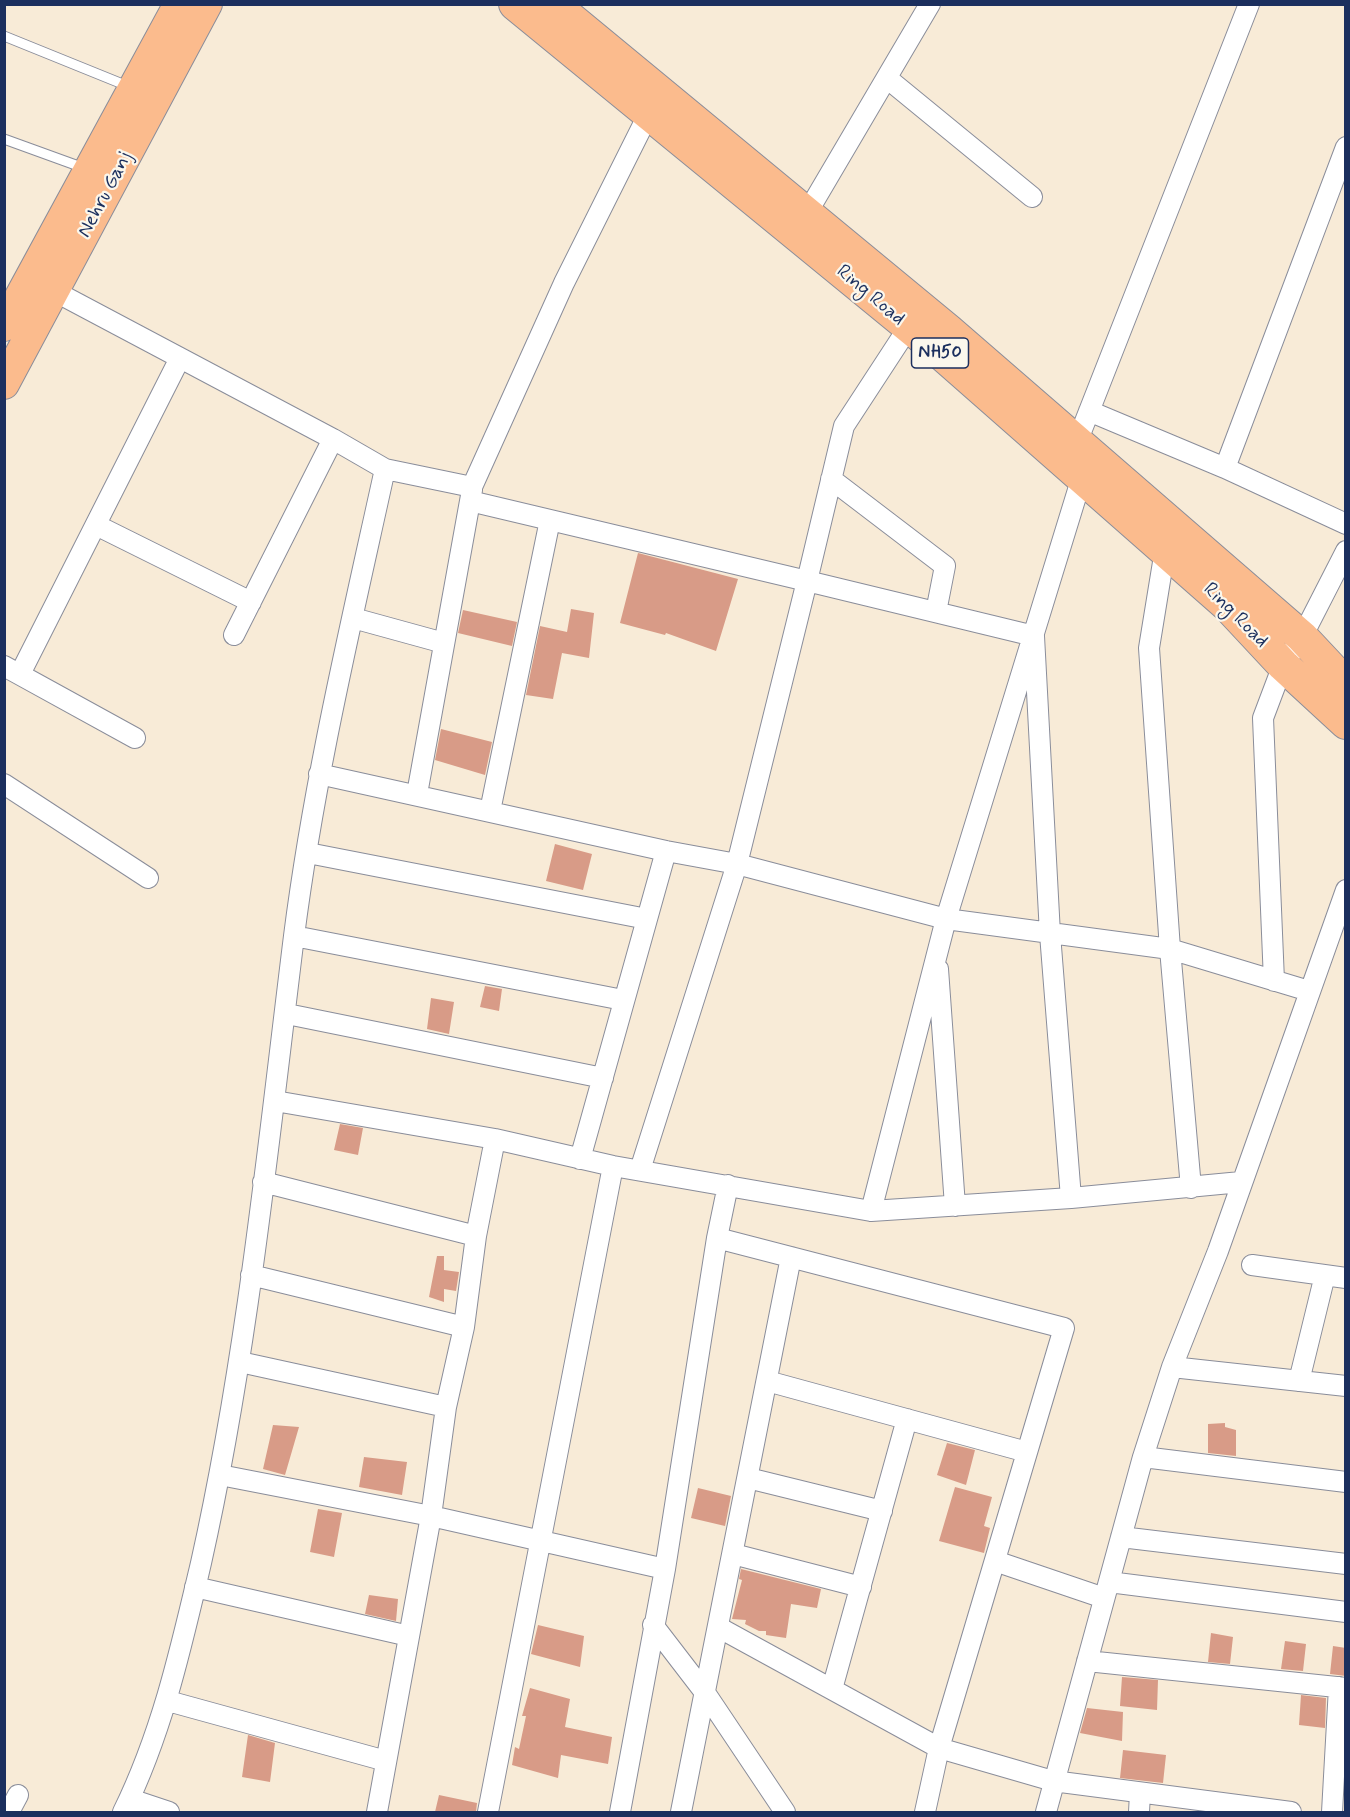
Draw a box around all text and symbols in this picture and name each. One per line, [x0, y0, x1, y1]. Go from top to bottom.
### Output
street label: Nehru Ganj [73, 148, 139, 242]
street label: Ring Road [831, 260, 909, 332]
road number: NH50 [912, 338, 968, 368]
street label: Ring Road [1197, 578, 1273, 654]

